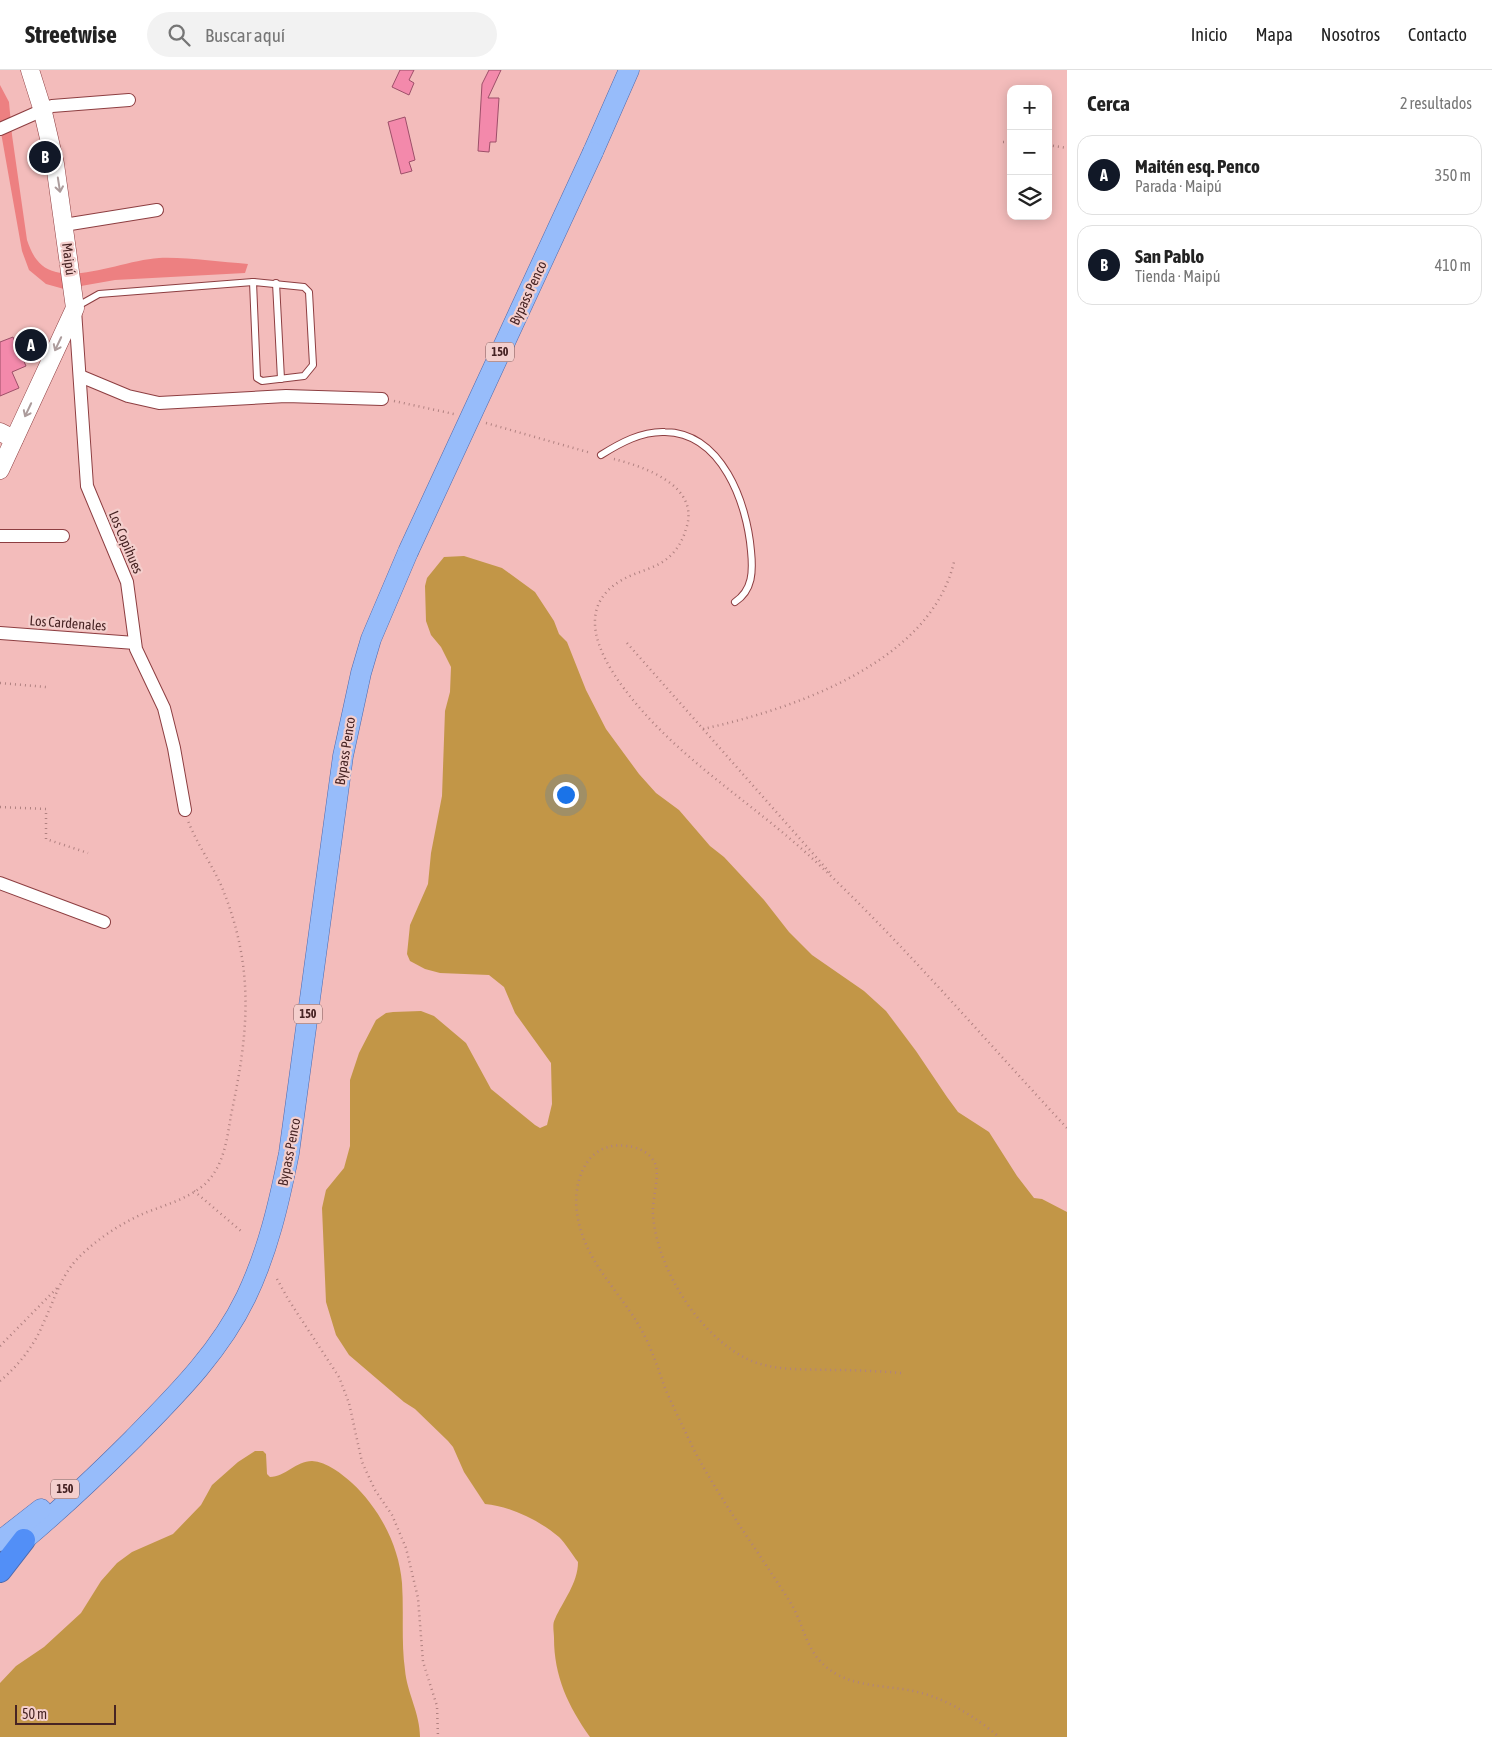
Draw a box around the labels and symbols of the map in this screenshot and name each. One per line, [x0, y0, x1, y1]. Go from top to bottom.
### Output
pin: B [29, 138, 61, 176]
one-way arrow [54, 177, 64, 193]
street label: Maipú [59, 242, 79, 276]
street label: Bypass Penco [506, 258, 550, 328]
pin: A [15, 326, 47, 364]
one-way arrow [53, 336, 62, 351]
road number: 150 [486, 342, 514, 362]
one-way arrow [23, 402, 32, 417]
street label: Los Copihues [106, 508, 146, 576]
street label: Los Cardenales [29, 612, 107, 634]
street label: Bypass Penco [332, 716, 358, 786]
your location [553, 782, 579, 808]
road number: 150 [294, 1004, 322, 1024]
street label: Bypass Penco [275, 1117, 303, 1187]
road number: 150 [51, 1480, 79, 1498]
scale bar [15, 1702, 116, 1725]

